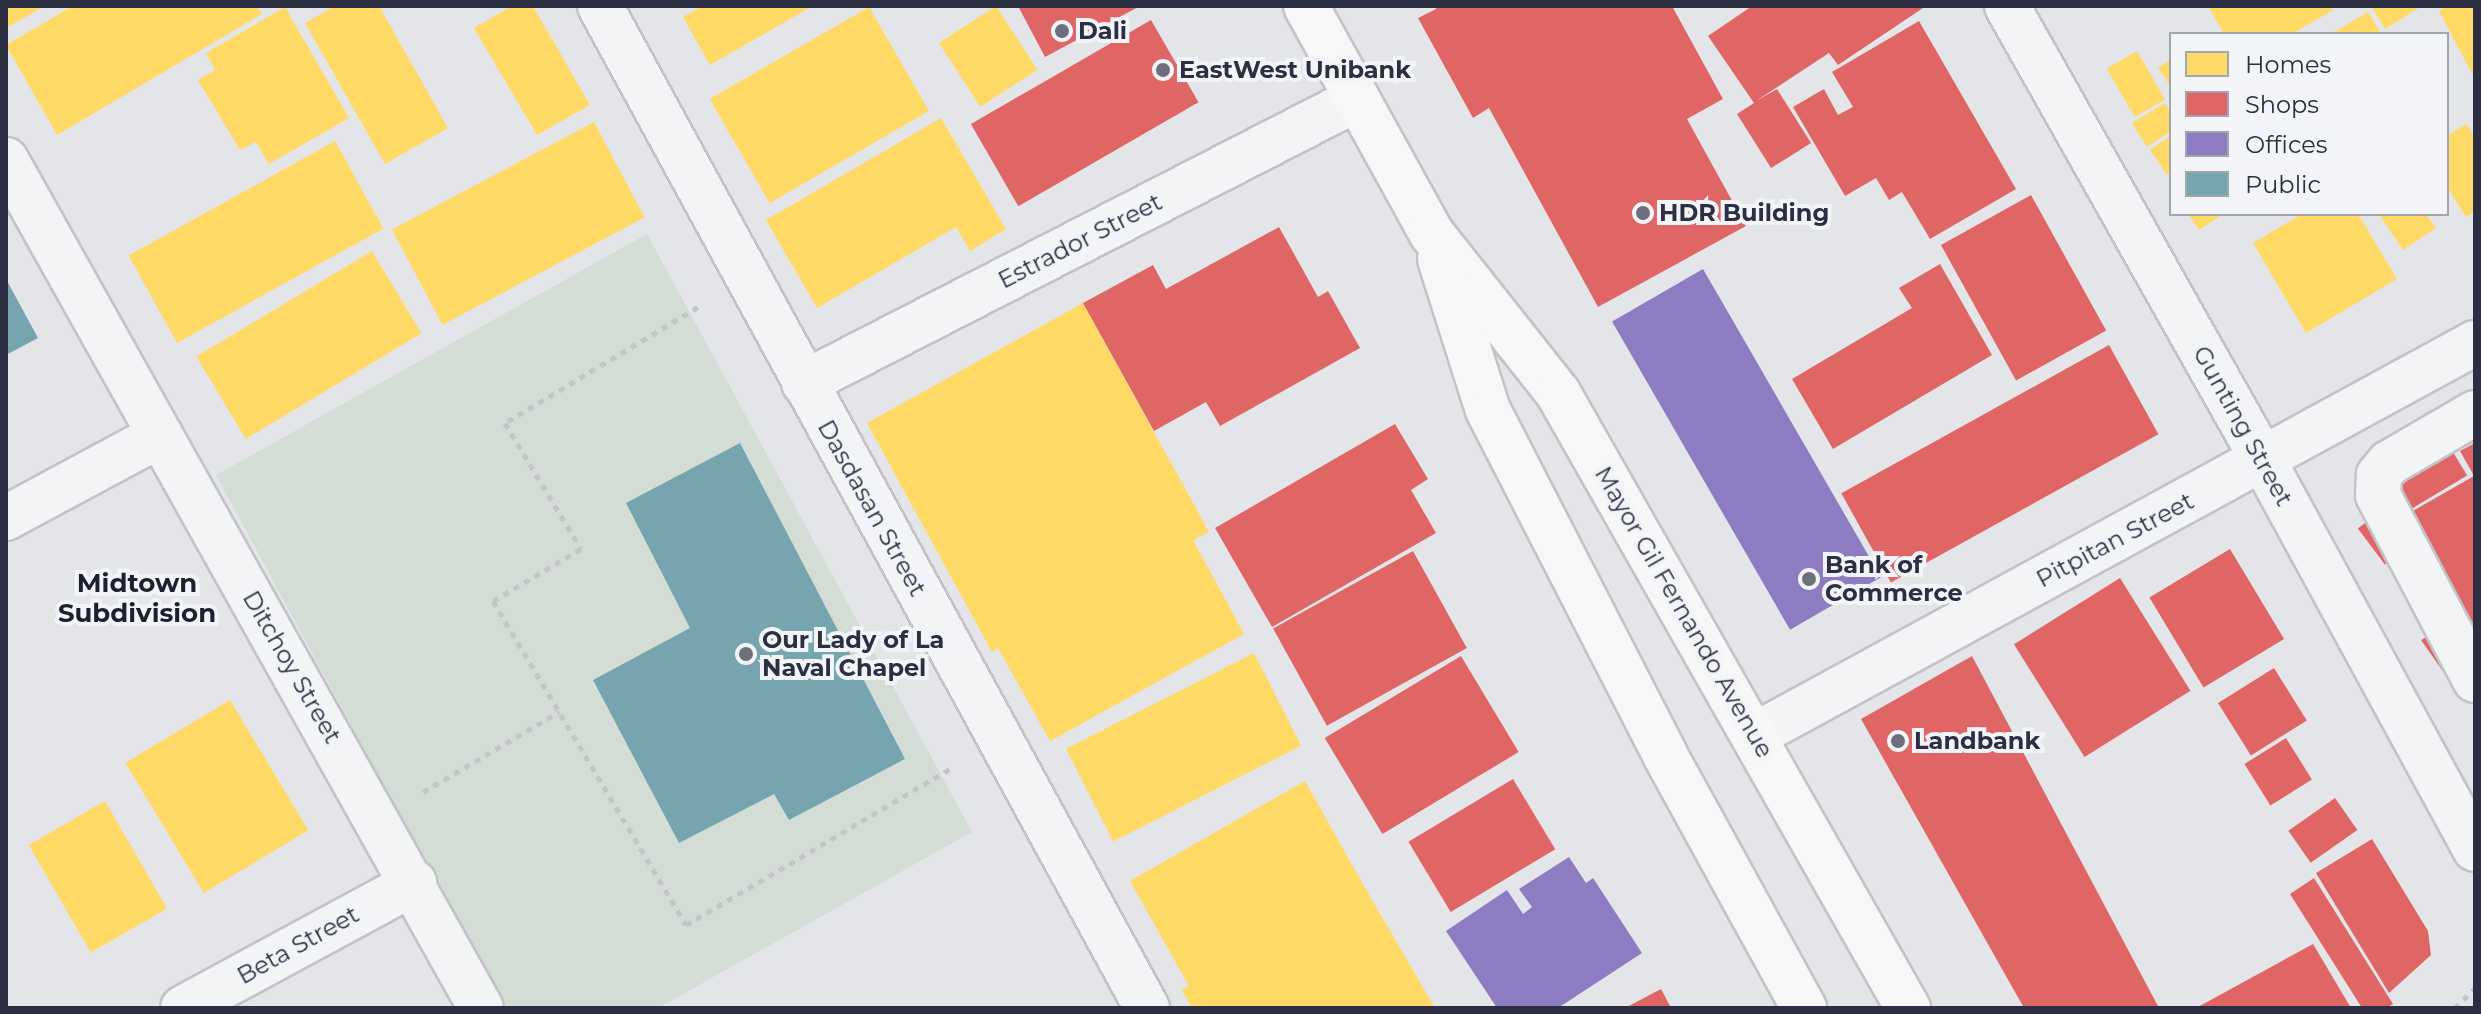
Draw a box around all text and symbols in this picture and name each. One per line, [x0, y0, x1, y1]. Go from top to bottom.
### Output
place label: Dali [1078, 17, 1127, 45]
marker: Dali [1053, 22, 1071, 40]
legend [2169, 32, 2449, 216]
text: Homes [2245, 50, 2331, 79]
place label: EastWest Unibank [1179, 56, 1411, 84]
marker: EastWest Unibank [1154, 61, 1172, 79]
text: Shops [2245, 90, 2319, 119]
text: Offices [2245, 130, 2327, 159]
text: Public [2245, 170, 2321, 199]
street label: Estrador Street [993, 187, 1167, 295]
place label: HDR Building [1659, 199, 1829, 227]
marker: HDR Building [1634, 204, 1652, 222]
street label: Gunting Street [2187, 341, 2299, 511]
street label: Dasdasan Street [812, 415, 932, 601]
street label: Mayor Gil Fernando Avenue [1589, 461, 1779, 763]
street label: Pitpitan Street [2031, 486, 2199, 594]
place label: Bank of Commerce [1825, 551, 1963, 607]
district label: Midtown Subdivision [58, 568, 216, 630]
marker: Bank of Commerce [1800, 570, 1818, 588]
street label: Ditchoy Street [237, 586, 347, 748]
place label: Our Lady of La Naval Chapel [762, 626, 944, 682]
marker: Our Lady of La Naval Chapel [737, 645, 755, 663]
place label: Landbank [1914, 727, 2040, 755]
marker: Landbank [1889, 732, 1907, 750]
street label: Beta Street [232, 900, 364, 990]

